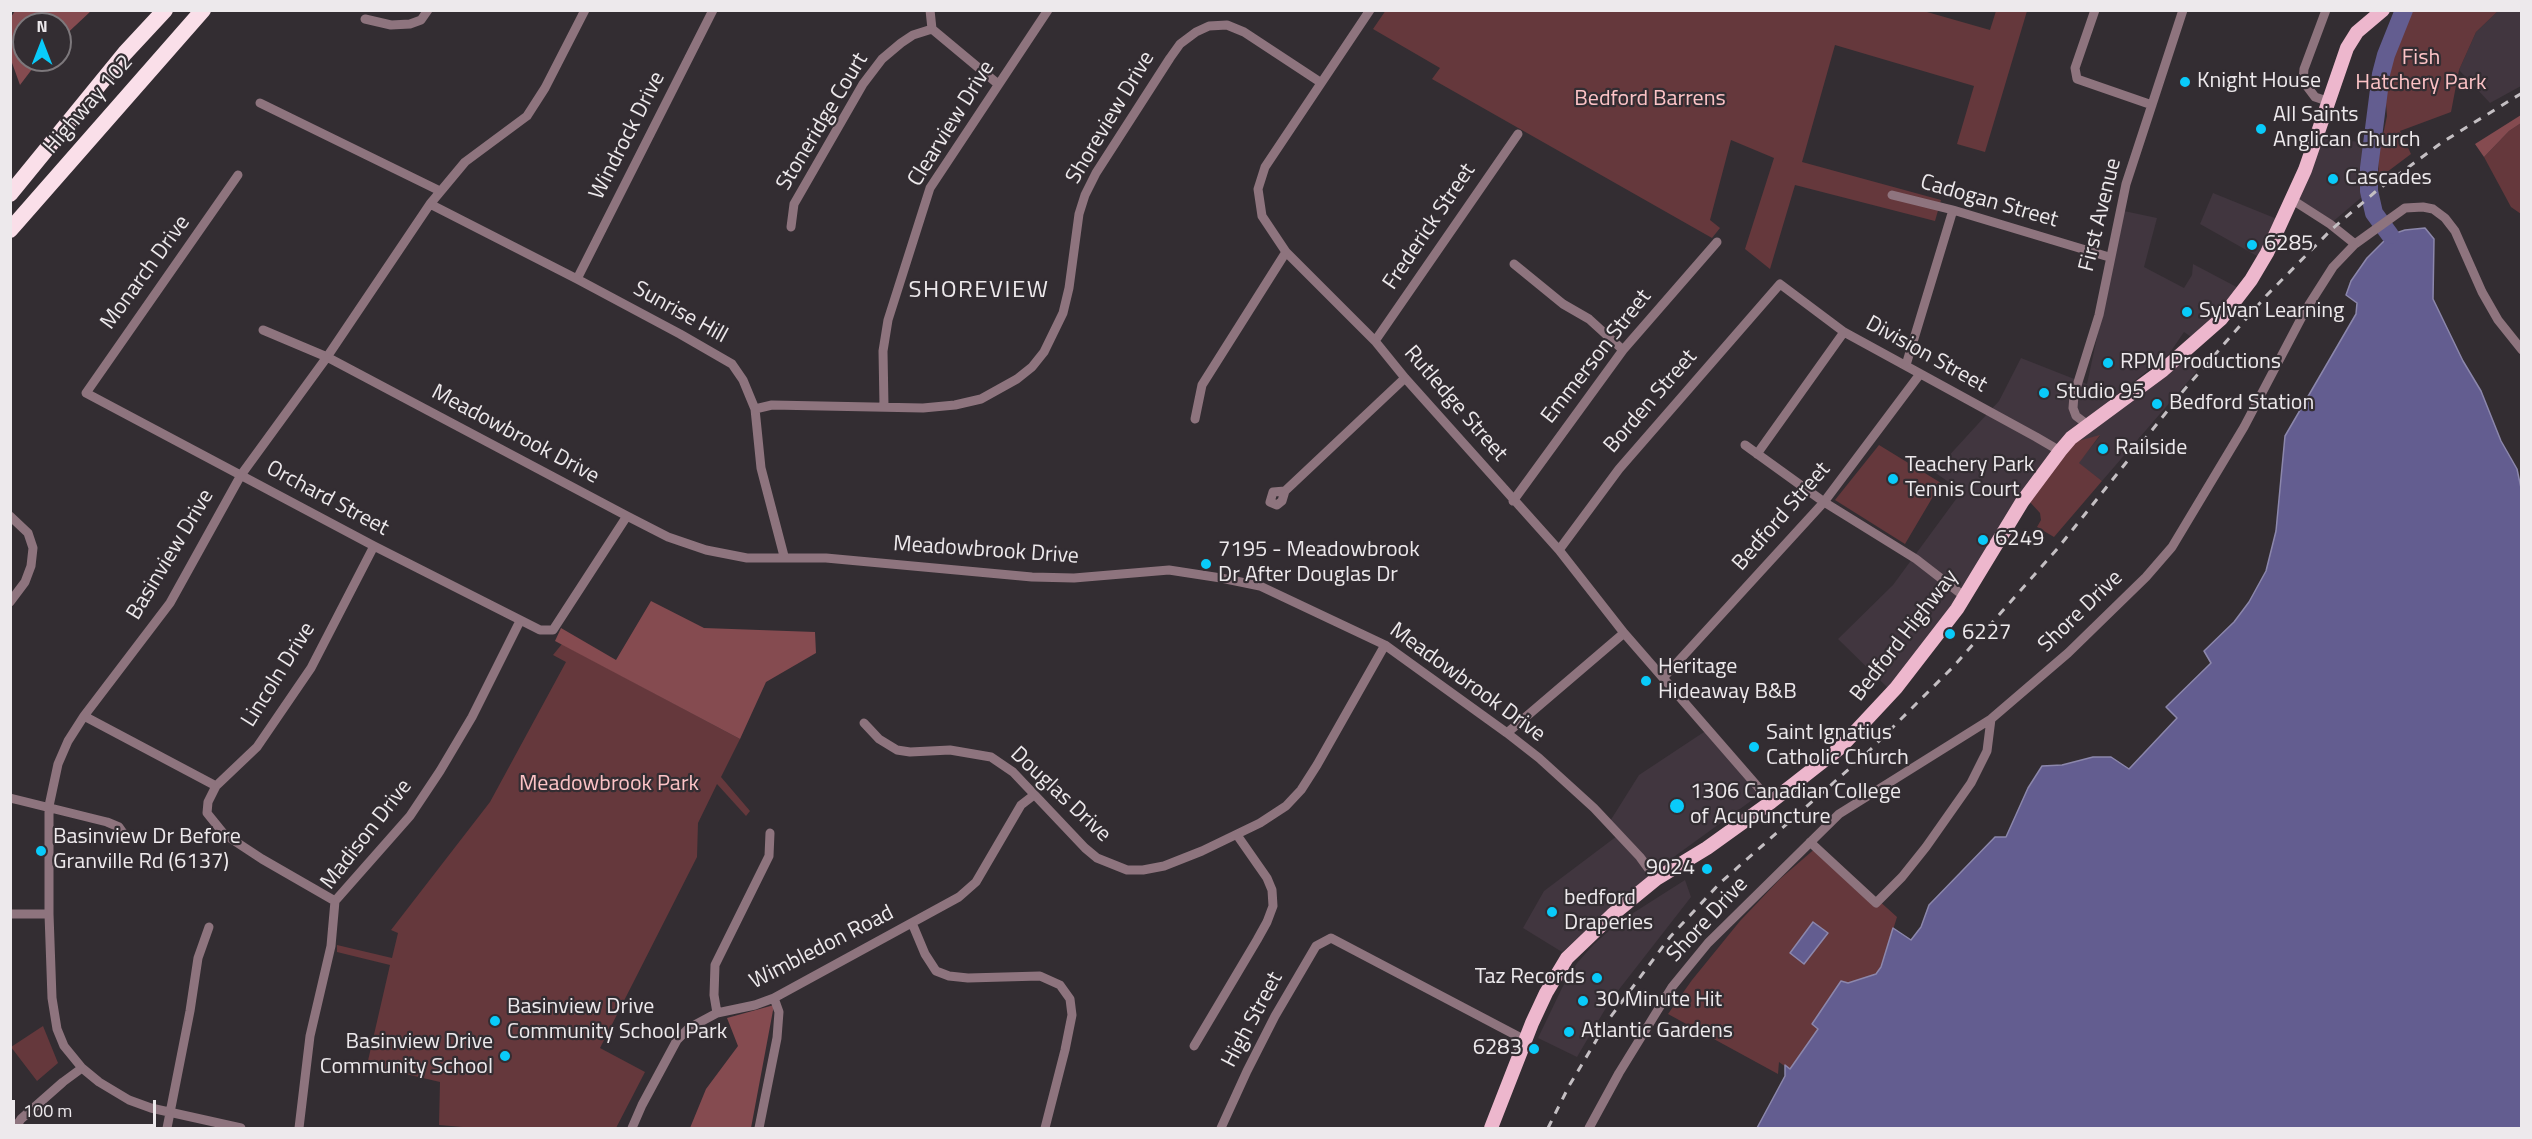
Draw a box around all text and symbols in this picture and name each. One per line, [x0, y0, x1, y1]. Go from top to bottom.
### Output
north arrow [12, 12, 72, 72]
text: N [36, 14, 48, 38]
park label: Fish Hatchery Park [2355, 46, 2487, 98]
street label: Shoreview Drive [1061, 47, 1161, 189]
street label: Stoneridge Court [772, 48, 874, 196]
street label: Highway 102 [39, 50, 139, 160]
street label: Clearview Drive [903, 56, 1001, 192]
street label: Windrock Drive [584, 68, 672, 204]
place label: Knight House [2197, 69, 2321, 95]
marker: Knight House [2178, 75, 2192, 89]
park label: Bedford Barrens [1574, 87, 1726, 113]
place label: All Saints Anglican Church [2273, 103, 2421, 154]
marker: All Saints Anglican Church [2254, 122, 2268, 136]
street label: First Avenue [2074, 156, 2128, 274]
street label: Frederick Street [1378, 159, 1482, 295]
place label: Cascades [2345, 166, 2432, 192]
street label: Cadogan Street [1917, 170, 2061, 234]
marker: Cascades [2326, 172, 2340, 186]
street label: Monarch Drive [96, 211, 196, 335]
place label: 6285 [2264, 232, 2313, 258]
marker: 6285 [2245, 238, 2259, 252]
street label: Sunrise Hill [628, 276, 732, 350]
district label: SHOREVIEW [908, 277, 1050, 305]
street label: Emmerson Street [1536, 285, 1658, 429]
place label: Sylvan Learning [2199, 299, 2344, 325]
marker: Sylvan Learning [2180, 305, 2194, 319]
street label: Division Street [1861, 311, 1991, 399]
street label: Rutledge Street [1398, 341, 1512, 467]
street label: Borden Street [1599, 345, 1703, 459]
place label: RPM Productions [2120, 350, 2281, 376]
marker: RPM Productions [2101, 356, 2115, 370]
street label: Meadowbrook Drive [427, 380, 603, 490]
place label: Studio 95 [2056, 380, 2145, 406]
marker: Studio 95 [2037, 386, 2051, 400]
place label: Bedford Station [2169, 391, 2314, 417]
marker: Bedford Station [2150, 397, 2164, 411]
place label: Railside [2115, 436, 2187, 462]
marker: Railside [2096, 442, 2110, 456]
place label: Teachery Park Tennis Court [1905, 453, 2034, 505]
street label: Orchard Street [261, 456, 393, 542]
street label: Bedford Street [1728, 457, 1836, 577]
marker: Teachery Park Tennis Court [1886, 472, 1900, 486]
street label: Basinview Drive [122, 485, 220, 625]
place label: 6249 [1995, 527, 2044, 553]
street label: Meadowbrook Drive [892, 531, 1080, 571]
marker: 6249 [1976, 533, 1990, 547]
place label: 7195 - Meadowbrook Dr After Douglas Dr [1218, 538, 1420, 590]
marker: 7195 - Meadowbrook Dr After Douglas Dr [1199, 557, 1213, 571]
street label: Bedford Highway [1845, 565, 1965, 707]
street label: Shore Drive [2033, 565, 2129, 659]
street label: Lincoln Drive [237, 618, 321, 732]
street label: Meadowbrook Drive [1384, 618, 1550, 748]
place label: 6227 [1962, 621, 2011, 647]
marker: 6227 [1943, 627, 1957, 641]
place label: Heritage Hideaway B&B [1658, 655, 1797, 706]
marker: Heritage Hideaway B&B [1639, 674, 1653, 688]
place label: Saint Ignatius Catholic Church [1766, 721, 1909, 772]
marker: Saint Ignatius Catholic Church [1747, 740, 1761, 754]
street label: Douglas Drive [1004, 742, 1116, 848]
park label: Meadowbrook Park [519, 772, 699, 798]
street label: Madison Drive [316, 775, 418, 895]
place label: 1306 Canadian College of Acupuncture [1690, 780, 1901, 831]
marker: 1306 Canadian College of Acupuncture [1668, 797, 1686, 815]
place label: Basinview Dr Before Granville Rd (6137) [53, 825, 241, 876]
marker: Basinview Dr Before Granville Rd (6137) [34, 844, 48, 858]
place label: 9024 [1646, 856, 1695, 882]
marker: 9024 [1700, 862, 1714, 876]
street label: Shore Drive [1662, 872, 1754, 968]
place label: bedford Draperies [1564, 886, 1653, 938]
street label: Wimbledon Road [746, 900, 898, 996]
marker: bedford Draperies [1545, 905, 1559, 919]
place label: Taz Records [1475, 965, 1585, 991]
street label: High Street [1217, 968, 1289, 1072]
marker: Taz Records [1590, 971, 1604, 985]
place label: 30 Minute Hit [1595, 988, 1722, 1014]
marker: 30 Minute Hit [1576, 994, 1590, 1008]
place label: Basinview Drive Community School Park [507, 995, 727, 1046]
marker: Basinview Drive Community School Park [488, 1014, 502, 1028]
place label: Atlantic Gardens [1581, 1019, 1733, 1045]
marker: Atlantic Gardens [1562, 1025, 1576, 1039]
place label: Basinview Drive Community School [320, 1030, 493, 1082]
place label: 6283 [1473, 1036, 1522, 1062]
marker: 6283 [1527, 1042, 1541, 1056]
marker: Basinview Drive Community School [498, 1049, 512, 1063]
scale bar [15, 1088, 159, 1126]
text: 100 m [23, 1097, 72, 1124]

